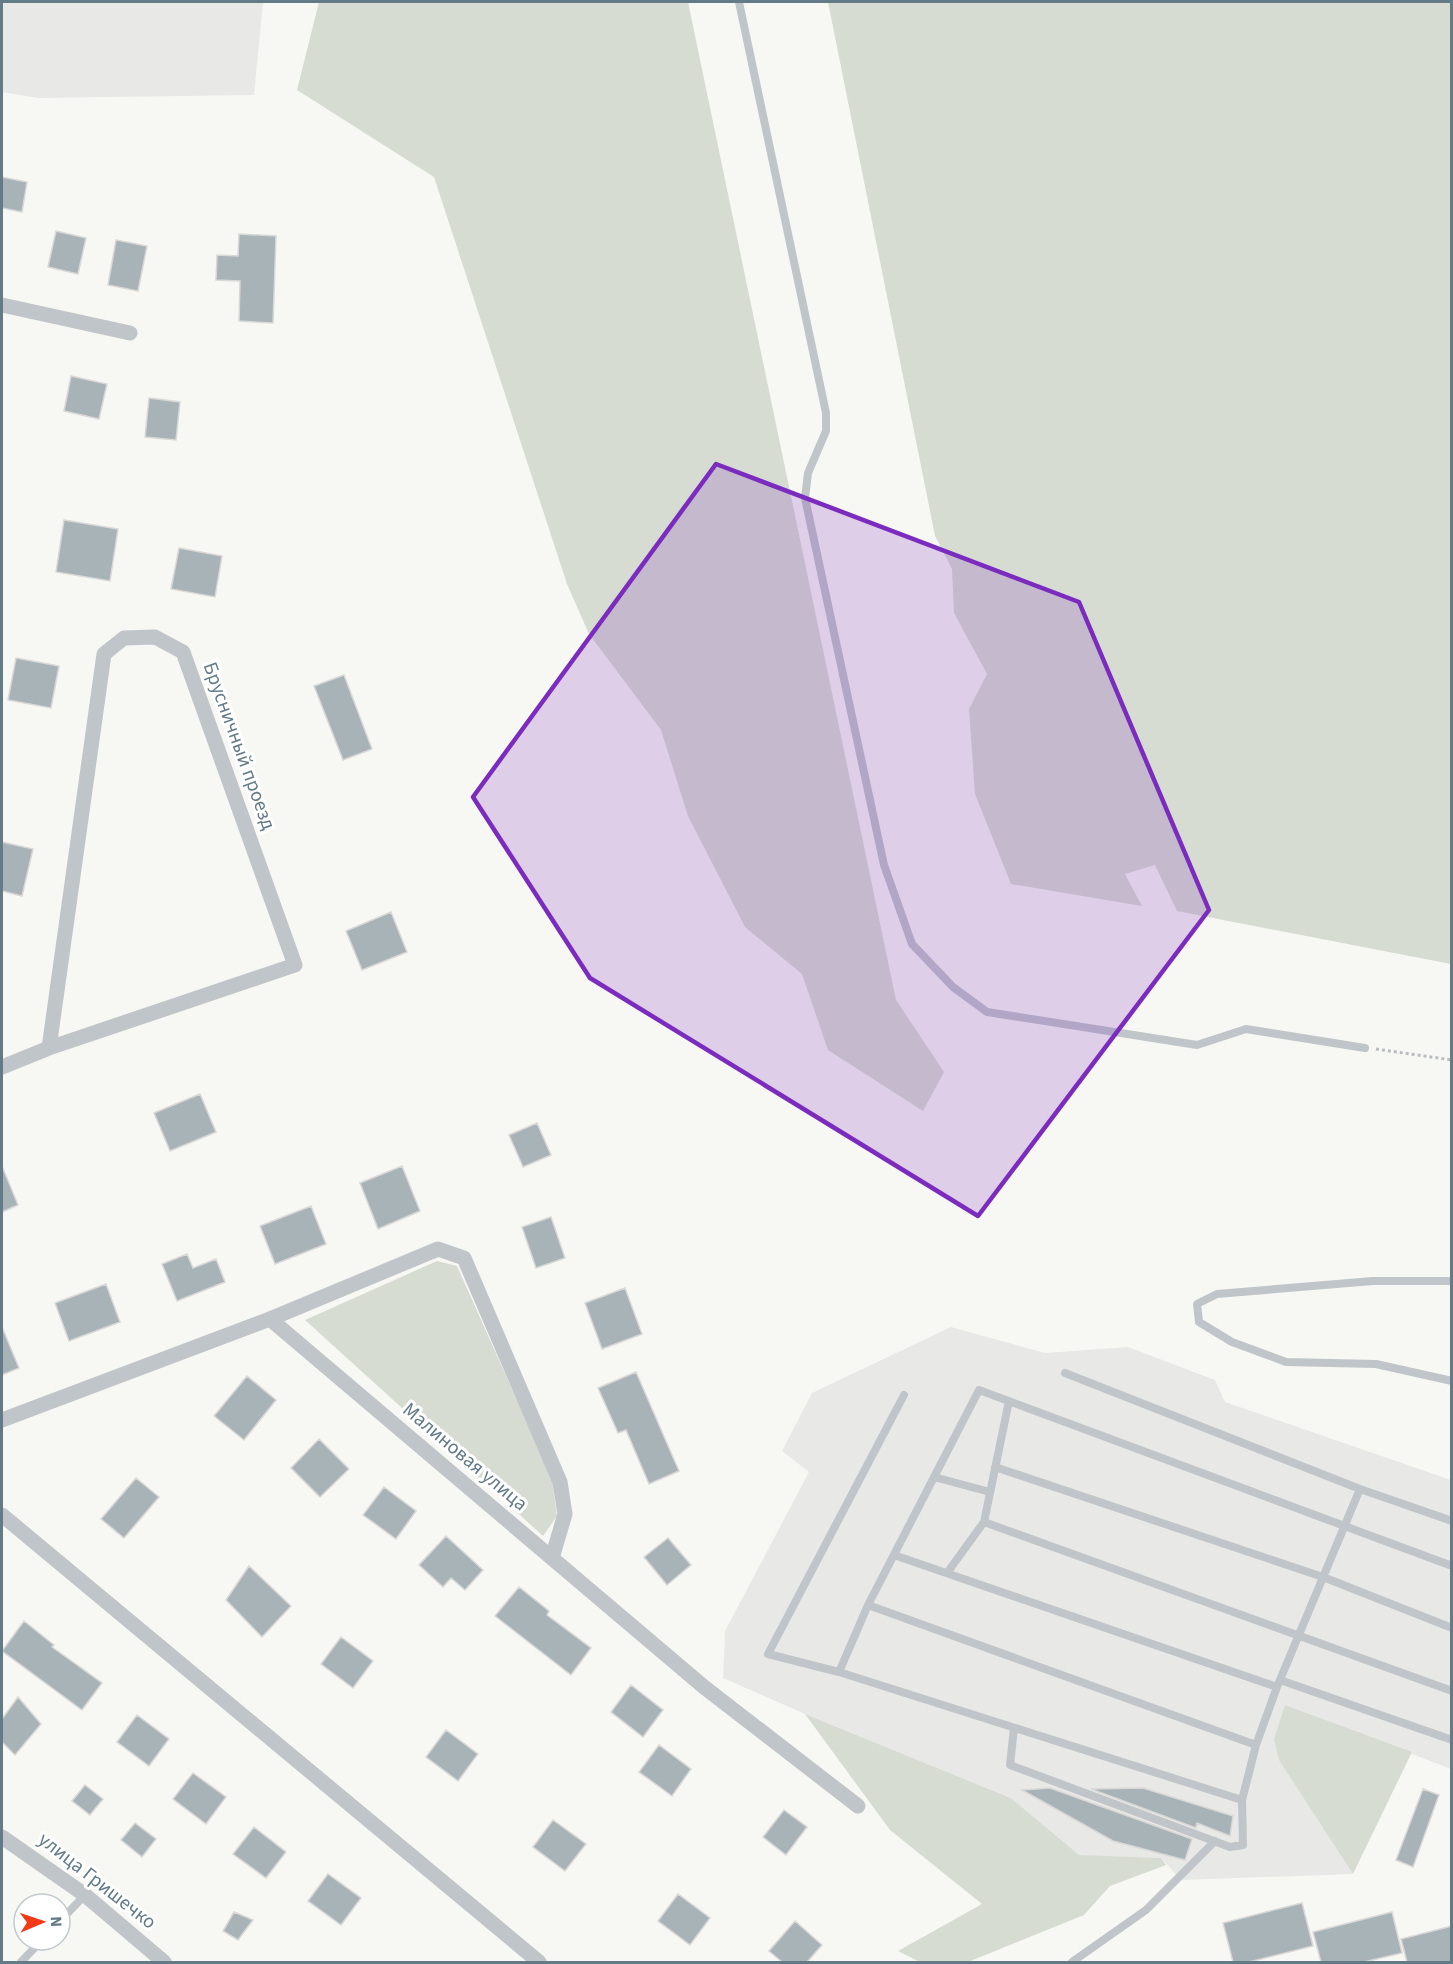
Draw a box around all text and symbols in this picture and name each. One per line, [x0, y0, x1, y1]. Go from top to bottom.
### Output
street label: Брусничный проезд [196, 658, 282, 834]
street label: Малиновая улица [396, 1396, 534, 1518]
street label: улица Гришечко [32, 1826, 162, 1936]
north arrow [12, 1892, 72, 1952]
text: N [45, 1916, 67, 1927]

